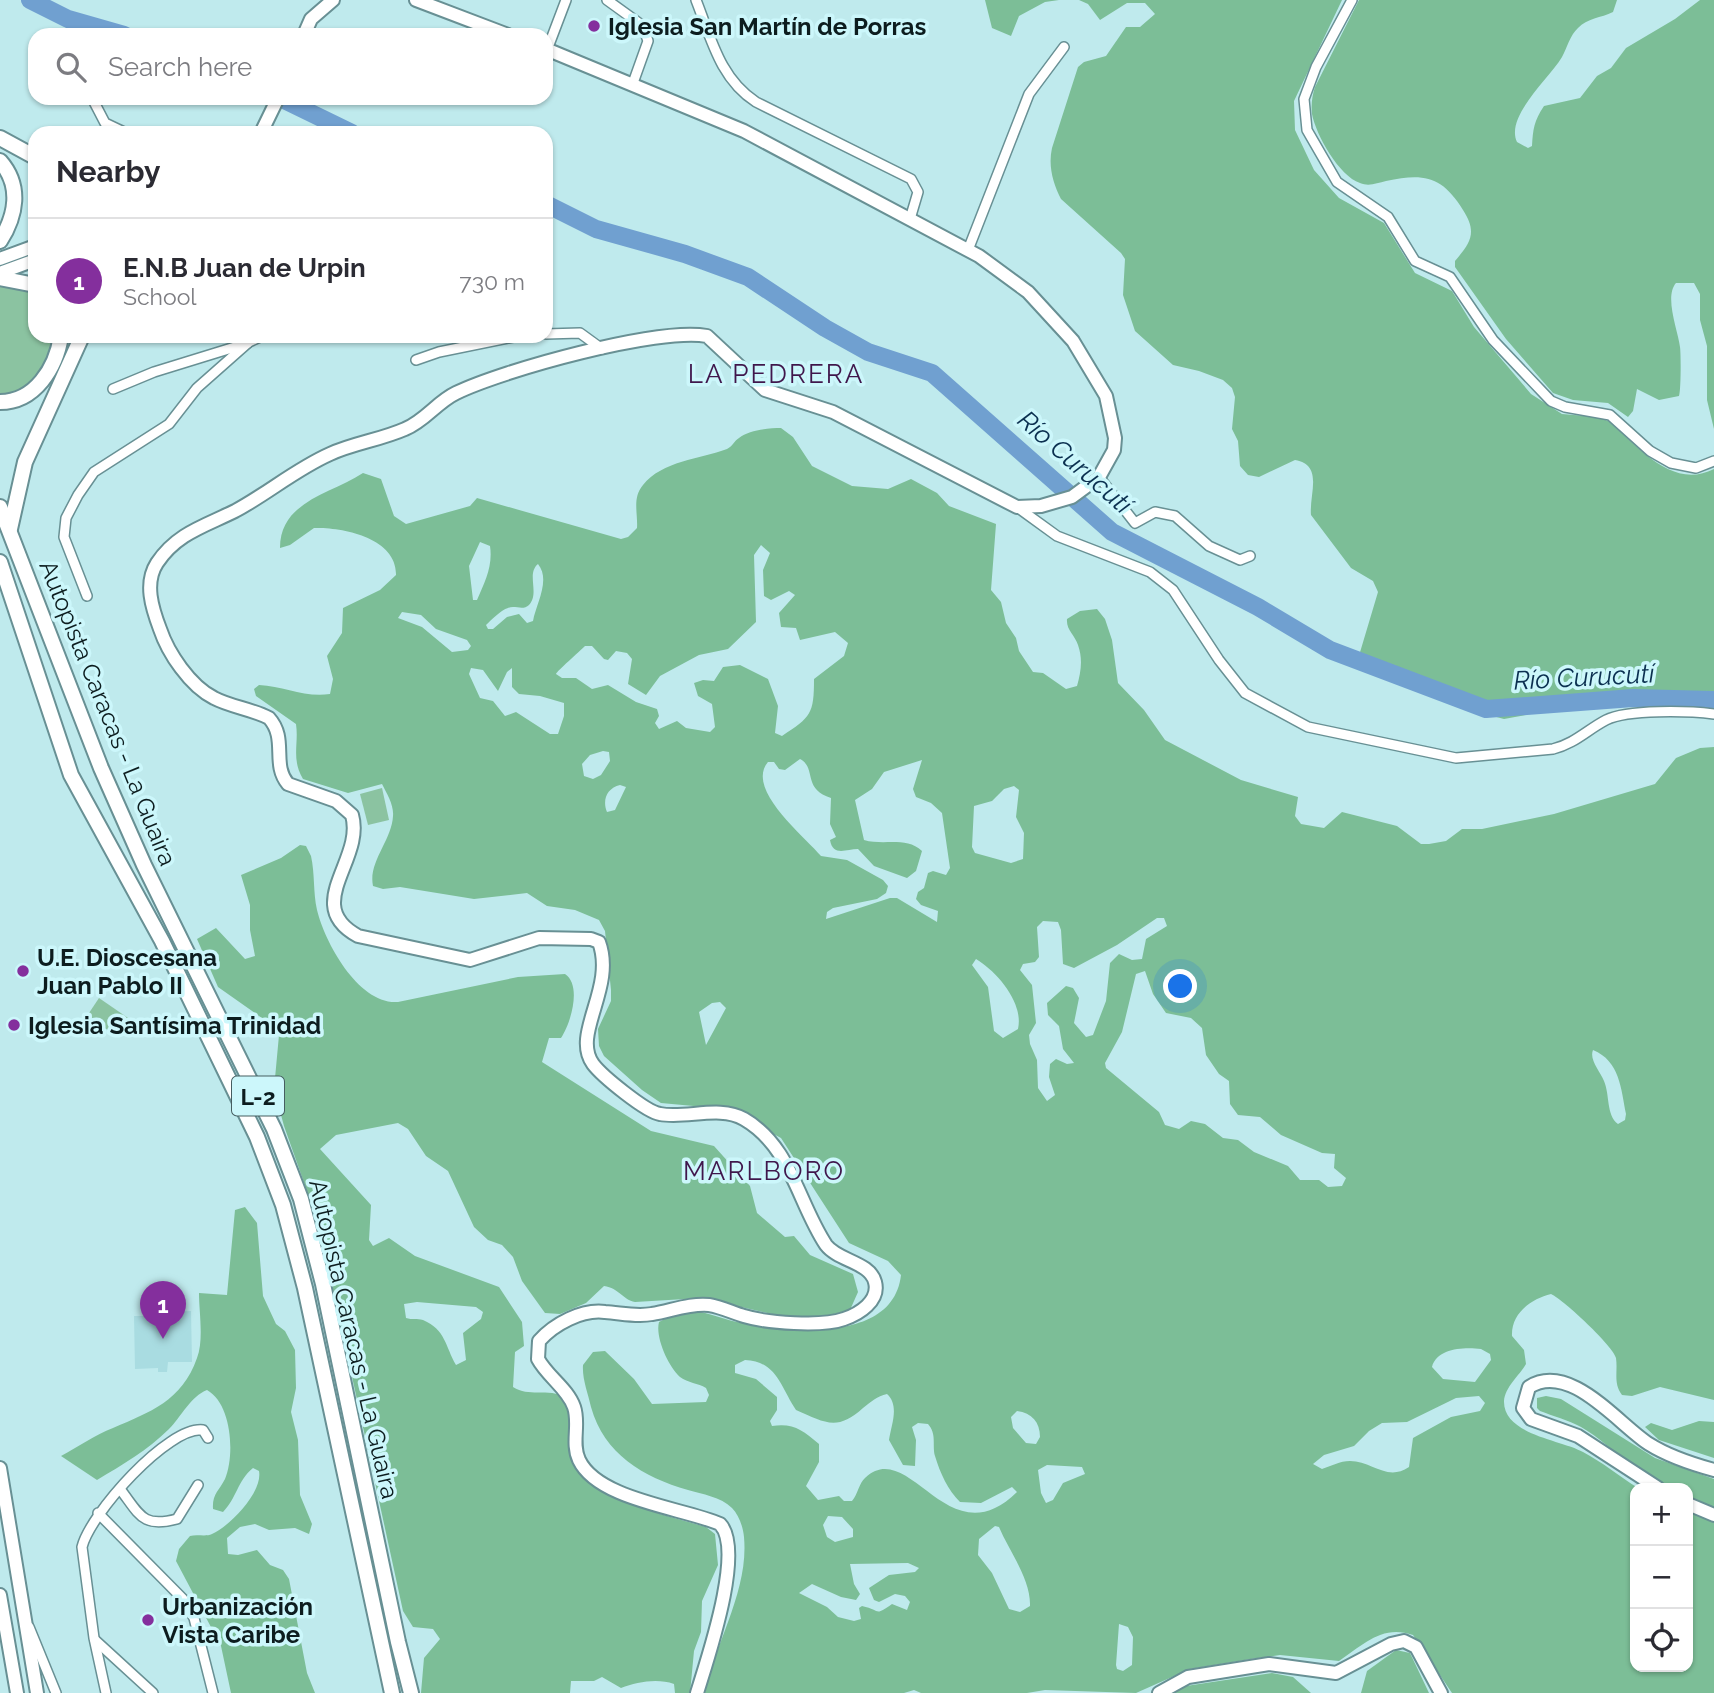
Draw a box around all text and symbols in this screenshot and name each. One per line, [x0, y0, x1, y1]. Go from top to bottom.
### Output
place label: Iglesia San Martín de Porras [608, 12, 926, 41]
marker: Iglesia San Martín de Porras [586, 18, 602, 34]
search box [28, 28, 553, 105]
icon: search [52, 48, 90, 86]
text: Search here [108, 52, 252, 82]
text: Nearby [56, 154, 160, 189]
text: E.N.B Juan de Urpin [123, 253, 366, 283]
text: 1 [73, 268, 85, 295]
text: 730 m [459, 268, 525, 295]
text: School [123, 283, 197, 310]
district label: LA PEDRERA [688, 359, 864, 389]
water label: Río Curucutí [1012, 404, 1140, 521]
street label: Autopista Caracas - La Guaira [33, 556, 183, 870]
water label: Río Curucutí [1513, 658, 1658, 696]
place label: U.E. Dioscesana Juan Pablo II [37, 943, 217, 1000]
marker: U.E. Dioscesana Juan Pablo II [15, 963, 31, 979]
your location [1163, 969, 1197, 1003]
place label: Iglesia Santísima Trinidad [28, 1011, 321, 1040]
marker: Iglesia Santísima Trinidad [6, 1017, 22, 1033]
road number: L-2 [232, 1077, 284, 1116]
district label: MARLBORO [683, 1156, 845, 1186]
street label: Autopista Caracas - La Guaira [303, 1177, 405, 1501]
pin: 1 [140, 1281, 186, 1339]
map controls [1630, 1483, 1693, 1672]
button: + [1630, 1483, 1693, 1546]
button: − [1630, 1546, 1693, 1609]
place label: Urbanización Vista Caribe [162, 1592, 313, 1649]
button: locate [1630, 1609, 1693, 1672]
marker: Urbanización Vista Caribe [140, 1612, 156, 1628]

